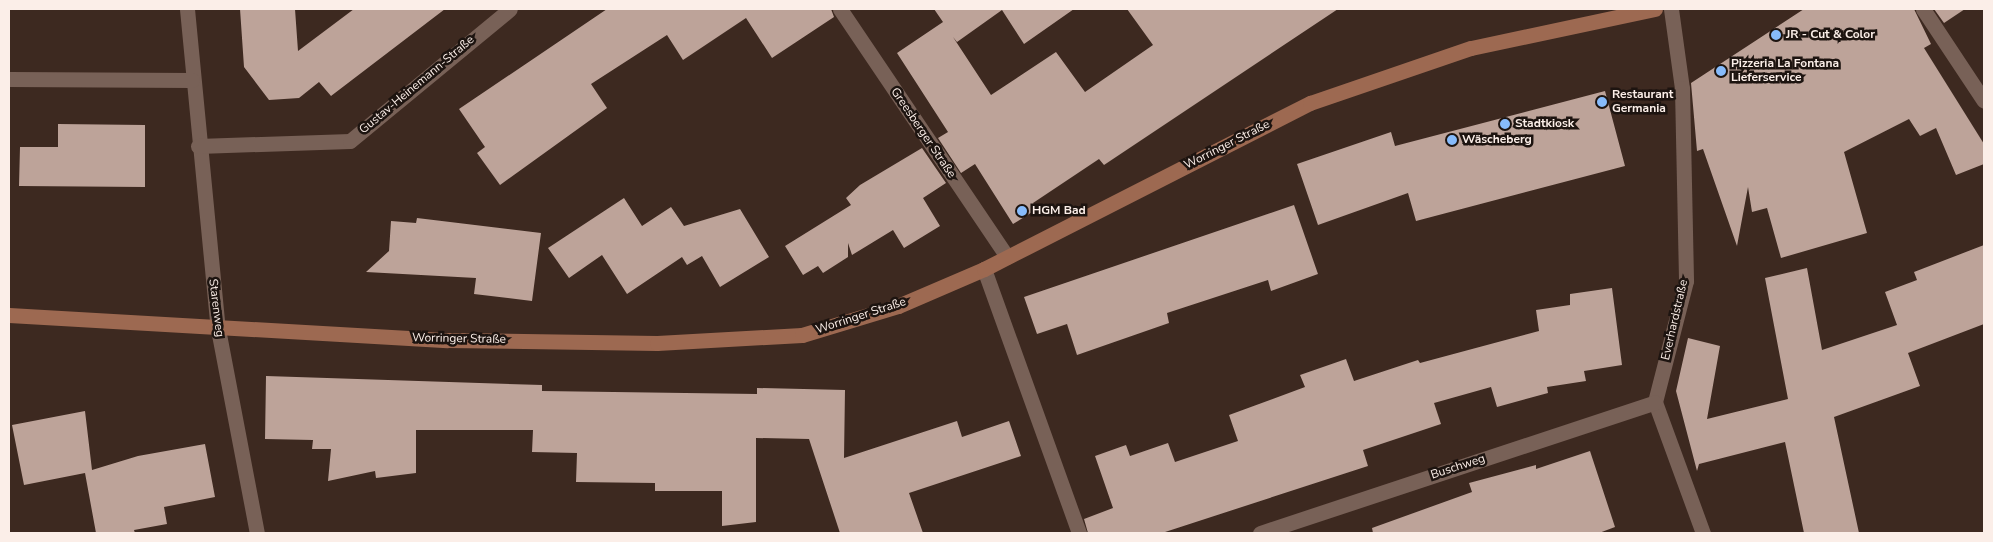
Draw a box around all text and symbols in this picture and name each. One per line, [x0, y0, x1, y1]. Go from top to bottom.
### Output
place label: JR - Cut & Color [1786, 28, 1875, 42]
marker: JR - Cut & Color [1770, 29, 1782, 41]
street label: Gustav-Heinemann-Straße [357, 33, 477, 137]
place label: Pizzeria La Fontana Lieferservice [1731, 57, 1839, 85]
marker: Pizzeria La Fontana Lieferservice [1715, 65, 1727, 77]
street label: Greesberger Straße [887, 85, 959, 181]
place label: Restaurant Germania [1612, 88, 1673, 116]
marker: Restaurant Germania [1596, 96, 1608, 108]
street label: Worringer Straße [1182, 117, 1272, 173]
place label: Stadtkiosk [1515, 117, 1574, 131]
marker: Stadtkiosk [1499, 118, 1511, 130]
place label: Wäscheberg [1462, 133, 1532, 147]
marker: Wäscheberg [1446, 134, 1458, 146]
place label: HGM Bad [1032, 204, 1086, 218]
marker: HGM Bad [1016, 205, 1028, 217]
street label: Starenweg [205, 278, 227, 338]
street label: Everhardstraße [1659, 278, 1691, 362]
street label: Worringer Straße [814, 295, 908, 337]
street label: Worringer Straße [412, 331, 506, 347]
street label: Buschweg [1429, 451, 1487, 483]

